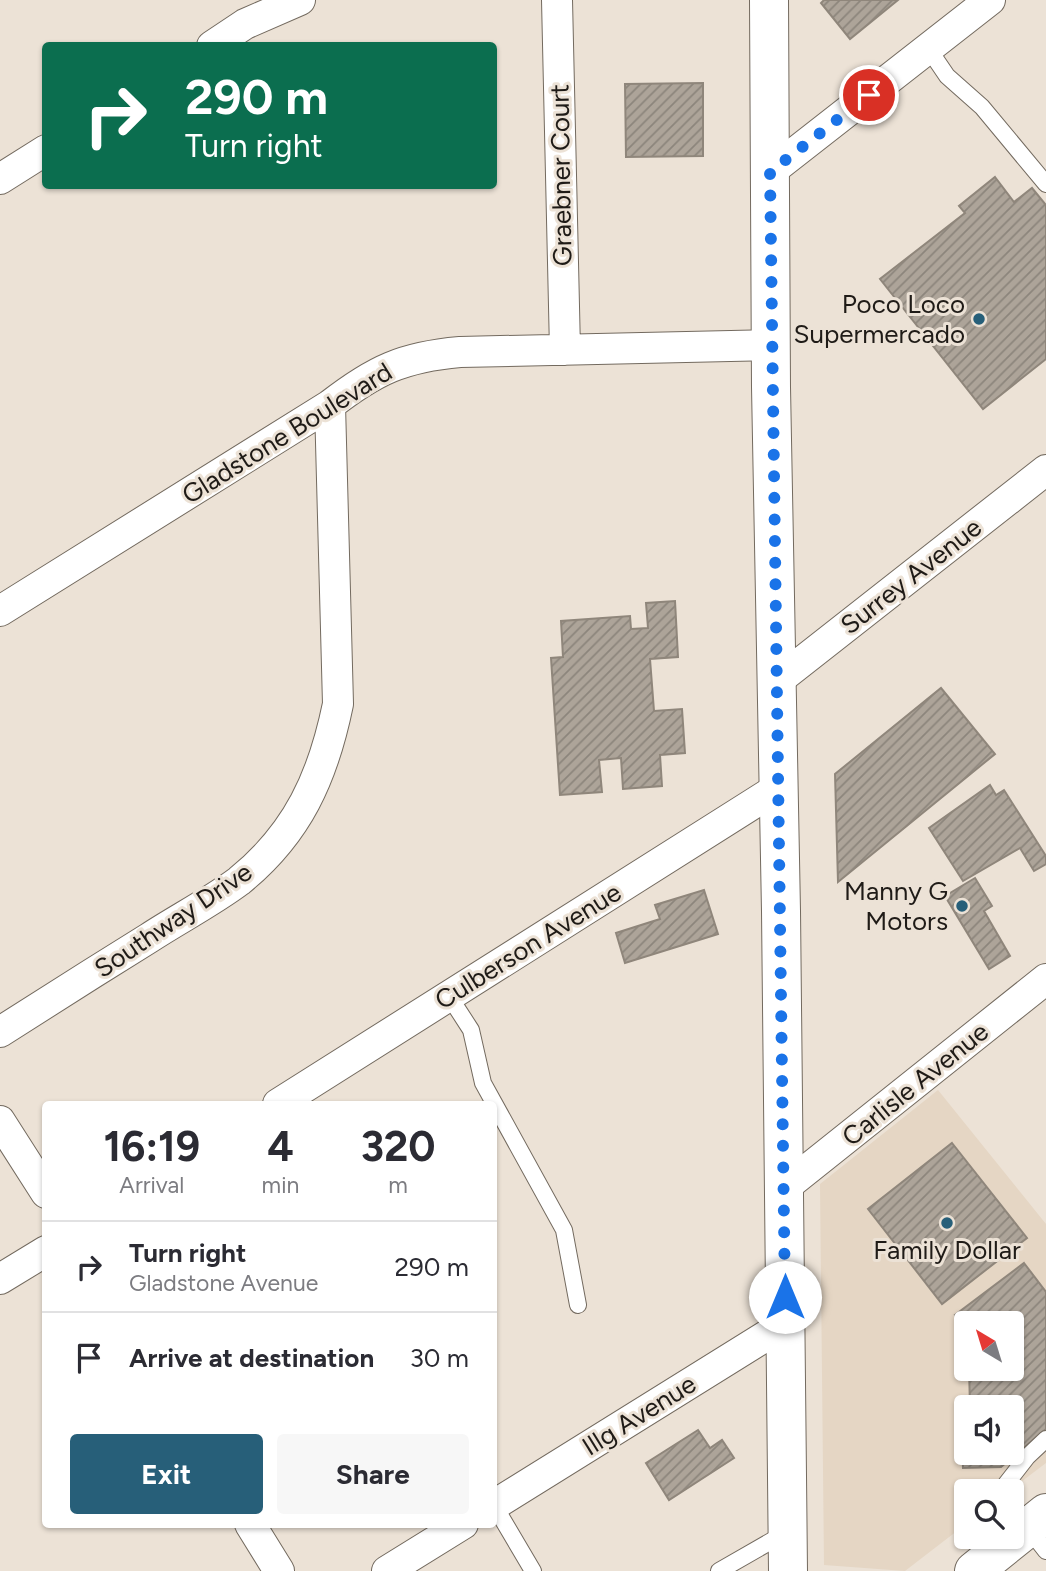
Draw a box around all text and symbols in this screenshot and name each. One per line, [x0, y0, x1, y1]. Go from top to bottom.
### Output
pin [839, 65, 899, 125]
text: 290 m [185, 67, 328, 126]
icon: right [70, 70, 161, 161]
icon: arrive [850, 76, 888, 114]
street label: Graebner Court [543, 84, 579, 266]
text: Turn right [185, 127, 323, 165]
place label: Poco Loco Supermercado [793, 288, 965, 350]
marker: Poco Loco Supermercado [971, 311, 987, 327]
street label: Gladstone Boulevard [176, 355, 398, 511]
street label: Surrey Avenue [834, 511, 988, 641]
street label: Southway Drive [88, 856, 258, 984]
place label: Manny G Motors [844, 875, 948, 937]
street label: Culberson Avenue [429, 876, 627, 1016]
marker: Manny G Motors [954, 898, 970, 914]
street label: Carlisle Avenue [835, 1015, 995, 1153]
text: 16:19 [103, 1121, 200, 1172]
text: 4 [267, 1121, 294, 1172]
text: 320 [361, 1121, 436, 1172]
text: Arrival [119, 1171, 184, 1199]
text: min [262, 1171, 299, 1199]
text: m [388, 1171, 408, 1199]
marker: Family Dollar [939, 1215, 955, 1231]
place label: Family Dollar [873, 1234, 1021, 1266]
text: Turn right [129, 1237, 246, 1269]
icon: right [70, 1248, 108, 1286]
text: 290 m [395, 1251, 469, 1283]
position arrow [748, 1260, 822, 1334]
text: Gladstone Avenue [129, 1269, 318, 1297]
north arrow [954, 1311, 1024, 1381]
map controls [954, 1311, 1024, 1549]
icon: arrive [70, 1339, 108, 1377]
text: Arrive at destination [129, 1342, 374, 1374]
text: 30 m [410, 1342, 469, 1374]
street label: Illg Avenue [576, 1367, 702, 1463]
button: sound [954, 1395, 1024, 1465]
button: Exit [70, 1434, 263, 1514]
button: Share [277, 1434, 469, 1514]
button: search [954, 1479, 1024, 1549]

